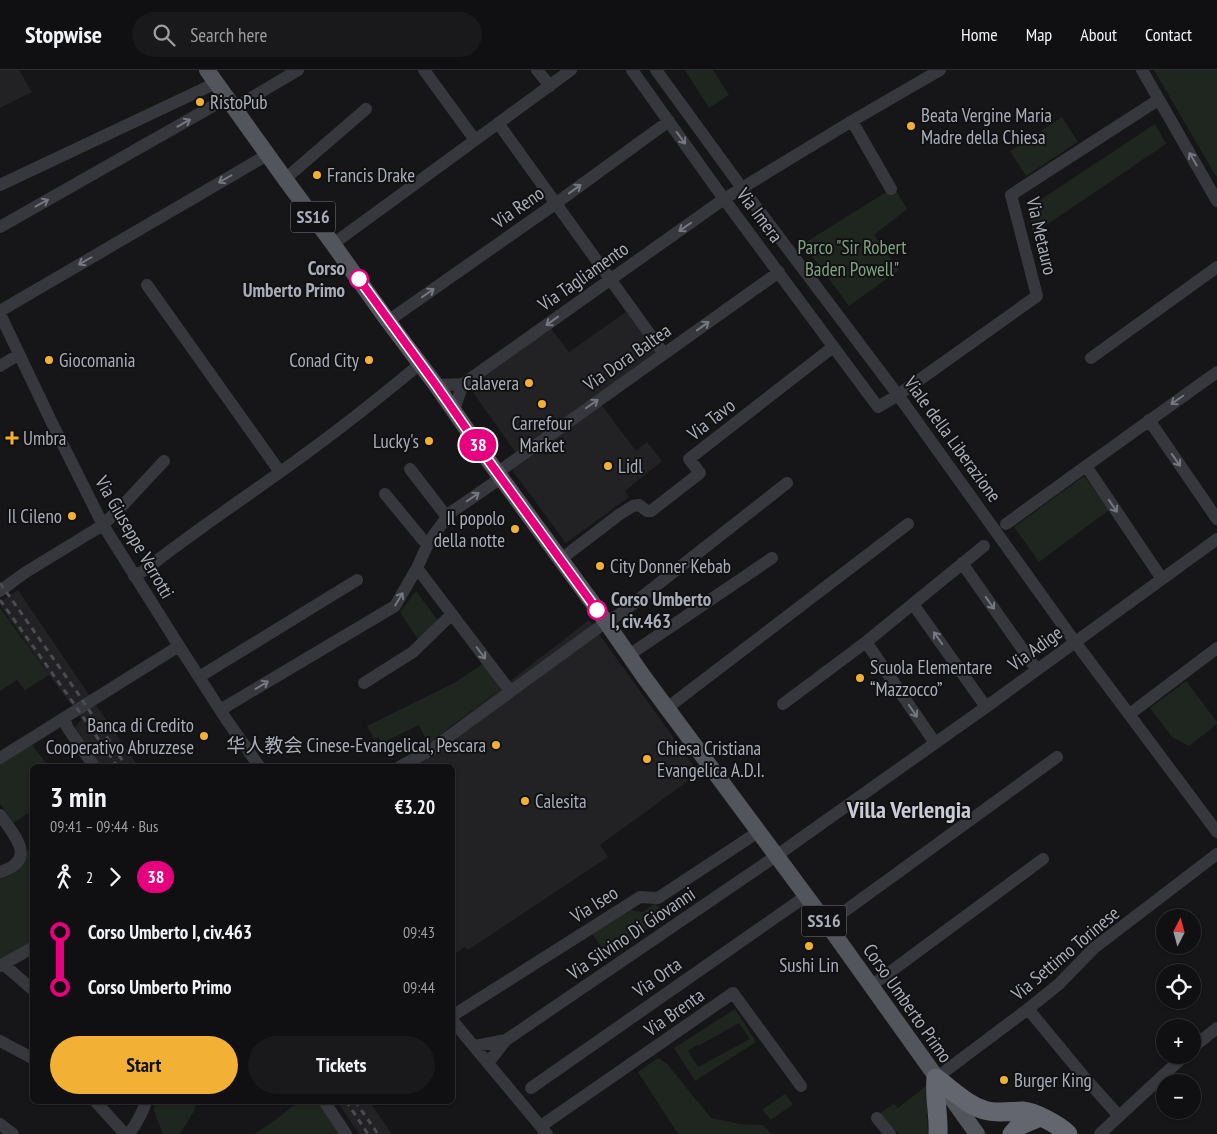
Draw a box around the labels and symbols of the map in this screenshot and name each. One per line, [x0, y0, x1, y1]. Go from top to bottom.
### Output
place label: RistoPub [210, 90, 268, 114]
marker: RistoPub [194, 96, 206, 108]
place label: Beata Vergine Maria Madre della Chiesa [921, 103, 1052, 149]
one-way arrow [176, 117, 191, 127]
marker: Beata Vergine Maria Madre della Chiesa [905, 120, 917, 132]
one-way arrow [676, 131, 686, 145]
one-way arrow [1187, 152, 1197, 166]
place label: Francis Drake [327, 163, 415, 187]
marker: Francis Drake [311, 169, 323, 181]
one-way arrow [219, 175, 233, 185]
street label: Via Reno [487, 181, 548, 234]
street label: Via Imera [731, 182, 788, 247]
one-way arrow [568, 184, 581, 195]
street label: Via Metauro [1021, 194, 1063, 277]
one-way arrow [35, 197, 49, 207]
road number: SS16 [290, 202, 336, 232]
one-way arrow [678, 222, 692, 232]
park label: Parco "Sir Robert Baden Powell" [798, 235, 907, 281]
street label: Via Tagliamento [532, 236, 633, 316]
place label: Corso Umberto Primo [243, 256, 345, 302]
one-way arrow [78, 257, 92, 267]
marker: Corso Umberto Primo [349, 269, 369, 289]
one-way arrow [421, 288, 435, 298]
one-way arrow [546, 315, 559, 326]
street label: Via Dora Baltea [578, 318, 675, 396]
one-way arrow [696, 321, 710, 331]
place label: Giocomania [59, 348, 135, 372]
place label: Conad City [289, 348, 360, 372]
marker: Giocomania [43, 354, 55, 366]
marker: Conad City [363, 354, 375, 366]
place label: Calavera [463, 371, 519, 395]
street label: Viale della Liberazione [899, 371, 1007, 507]
marker: Calavera [523, 377, 535, 389]
street label: Via Tavo [681, 393, 740, 446]
one-way arrow [1170, 395, 1184, 405]
marker: Carrefour Market [536, 398, 548, 410]
one-way arrow [585, 399, 599, 409]
place label: Carrefour Market [512, 411, 573, 457]
place label: Umbra [23, 426, 66, 450]
place label: Lucky's [373, 429, 419, 453]
line badge: 38 [456, 429, 500, 461]
marker: Umbra [5, 431, 19, 445]
marker: Lucky's [423, 435, 435, 447]
one-way arrow [1171, 453, 1181, 467]
place label: Lidl [618, 454, 643, 478]
marker: Lidl [602, 460, 614, 472]
street label: Via Giuseppe Verrotti [90, 471, 180, 602]
one-way arrow [466, 492, 480, 502]
one-way arrow [1108, 499, 1118, 513]
place label: Il Cileno [7, 504, 62, 528]
place label: Il popolo della notte [434, 506, 505, 552]
marker: Il Cileno [66, 510, 78, 522]
marker: Il popolo della notte [509, 523, 521, 535]
place label: City Donner Kebab [610, 554, 731, 578]
marker: City Donner Kebab [594, 560, 606, 572]
place label: Corso Umberto I, civ.463 [611, 587, 711, 633]
one-way arrow [394, 592, 404, 606]
one-way arrow [985, 596, 995, 610]
marker: Corso Umberto I, civ.463 [587, 600, 607, 620]
street label: Via Adige [1002, 620, 1067, 676]
one-way arrow [933, 631, 943, 645]
one-way arrow [476, 646, 486, 660]
place label: Scuola Elementare “Mazzocco” [870, 655, 992, 701]
marker: Scuola Elementare “Mazzocco” [854, 672, 866, 684]
one-way arrow [255, 680, 269, 690]
one-way arrow [908, 704, 918, 718]
place label: Banca di Credito Cooperativo Abruzzese [46, 713, 194, 759]
marker: Banca di Credito Cooperativo Abruzzese [198, 730, 210, 742]
place label: 华人教会 Cinese-Evangelical, Pescara [227, 733, 486, 757]
place label: Chiesa Cristiana Evangelica A.D.I. [657, 736, 764, 782]
marker: 华人教会 Cinese-Evangelical, Pescara [490, 739, 502, 751]
marker: Chiesa Cristiana Evangelica A.D.I. [641, 753, 653, 765]
place label: Calesita [535, 789, 587, 813]
district label: Villa Verlengia [846, 794, 971, 825]
marker: Calesita [519, 795, 531, 807]
street label: Via Iseo [565, 880, 622, 928]
street label: Via Silvino Di Giovanni [562, 881, 699, 985]
street label: Via Settimo Torinese [1005, 901, 1124, 1006]
road number: SS16 [802, 906, 846, 936]
north arrow [1156, 909, 1201, 954]
street label: Corso Umberto Primo [858, 939, 958, 1067]
marker: Sushi Lin [803, 940, 815, 952]
street label: Via Orta [627, 952, 686, 1003]
place label: Sushi Lin [779, 953, 839, 977]
street label: Via Brenta [639, 983, 709, 1042]
place label: Burger King [1014, 1068, 1092, 1092]
marker: Burger King [998, 1074, 1010, 1086]

